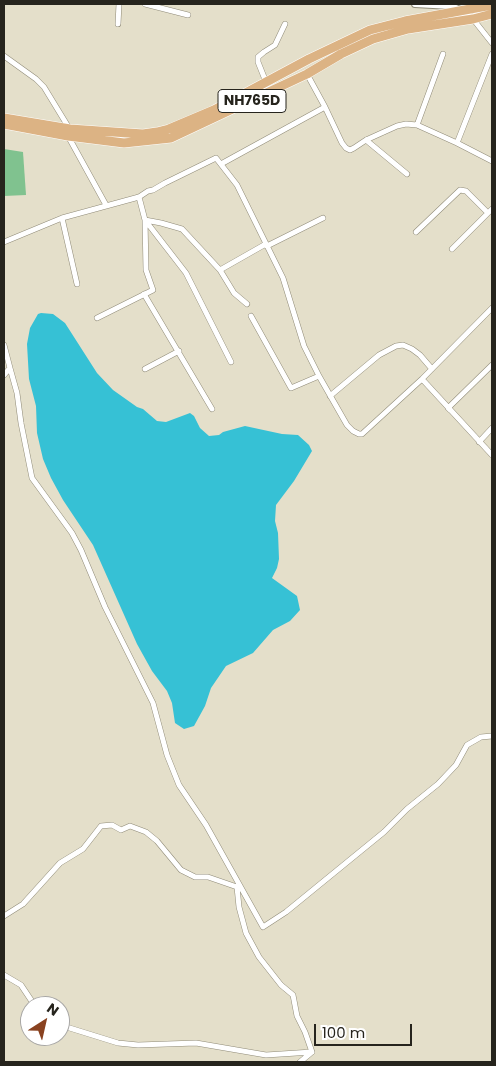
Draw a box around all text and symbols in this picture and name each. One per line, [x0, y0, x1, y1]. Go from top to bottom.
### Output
road number: NH765D [218, 90, 286, 112]
north arrow [20, 996, 70, 1046]
text: N [43, 998, 63, 1021]
scale bar [316, 1014, 414, 1046]
text: 100 m [322, 1022, 365, 1043]

